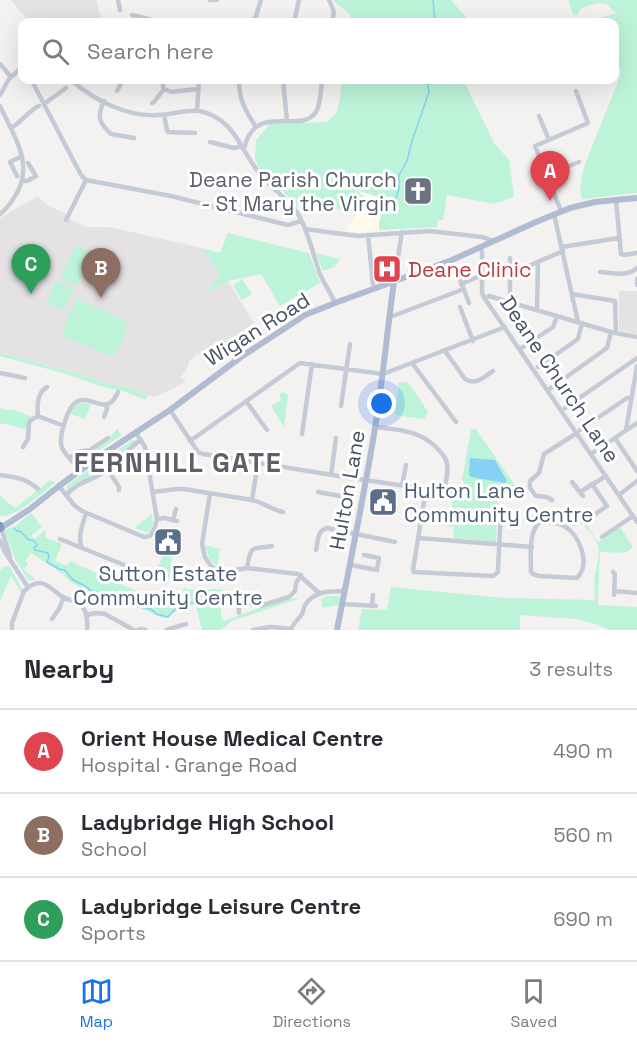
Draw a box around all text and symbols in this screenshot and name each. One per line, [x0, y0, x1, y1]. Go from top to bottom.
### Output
search box [18, 18, 619, 84]
icon: search [39, 35, 72, 68]
text: Search here [87, 37, 214, 65]
pin: A [530, 152, 570, 201]
place label: Deane Parish Church - St Mary the Virgin [189, 166, 397, 217]
church icon: Deane Parish Church - St Mary the Virgin [402, 175, 434, 207]
pin: C [12, 244, 51, 294]
pin: B [82, 248, 120, 298]
hospital icon: Deane Clinic [371, 253, 403, 285]
place label: Deane Clinic [408, 256, 531, 283]
street label: Wigan Road [199, 286, 315, 372]
street label: Deane Church Lane [494, 290, 626, 468]
your location [367, 389, 396, 418]
street label: Hulton Lane [323, 428, 371, 552]
district label: FERNHILL GATE [74, 445, 282, 480]
place label: Hulton Lane Community Centre [404, 477, 593, 528]
public building icon: Hulton Lane Community Centre [367, 486, 399, 518]
public building icon: Sutton Estate Community Centre [152, 526, 184, 558]
place label: Sutton Estate Community Centre [73, 560, 263, 611]
text: Nearby [24, 652, 114, 686]
text: 3 results [529, 656, 613, 682]
text: Orient House Medical Centre [81, 724, 383, 752]
text: A [37, 738, 50, 764]
text: 490 m [553, 738, 613, 764]
text: Hospital · Grange Road [81, 752, 297, 778]
text: Ladybridge High School [81, 808, 334, 836]
text: B [37, 822, 50, 848]
text: 560 m [554, 822, 613, 848]
text: School [81, 836, 147, 862]
text: Ladybridge Leisure Centre [81, 892, 361, 920]
text: C [37, 906, 50, 932]
text: 690 m [553, 906, 613, 932]
text: Sports [81, 920, 146, 946]
tab: Map [80, 975, 113, 1032]
tab: Directions [273, 975, 351, 1032]
tab: Saved [511, 975, 557, 1032]

